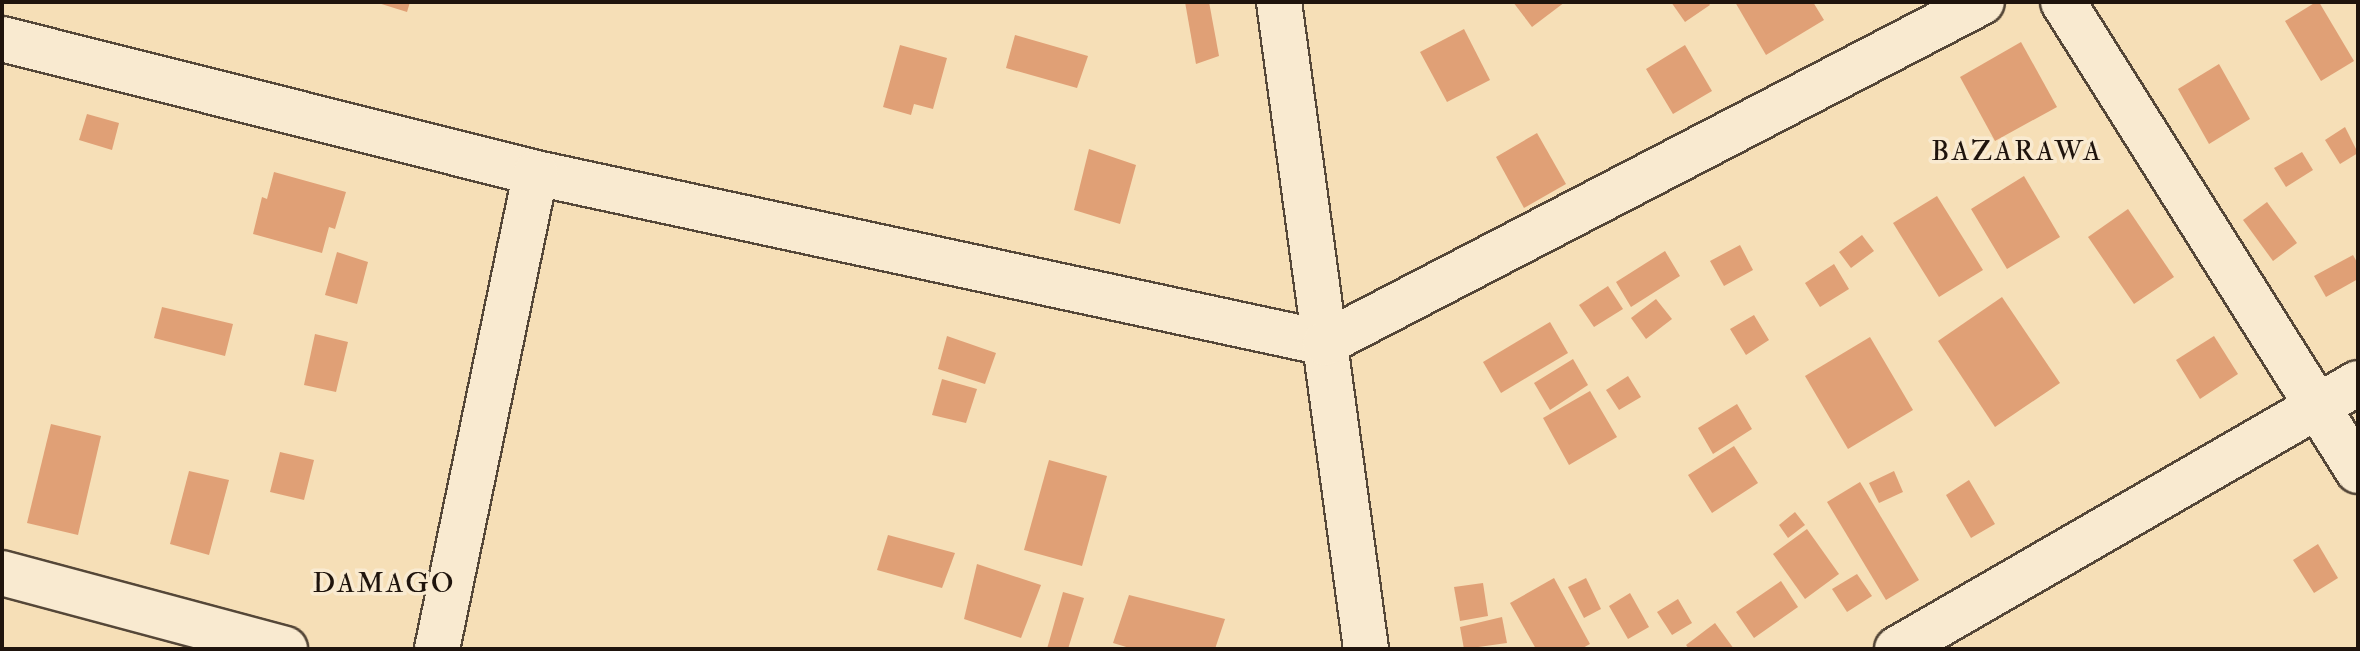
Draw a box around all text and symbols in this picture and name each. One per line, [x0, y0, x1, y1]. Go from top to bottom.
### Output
district label: BAZARAWA [1931, 135, 2103, 169]
district label: DAMAGO [313, 567, 455, 601]

